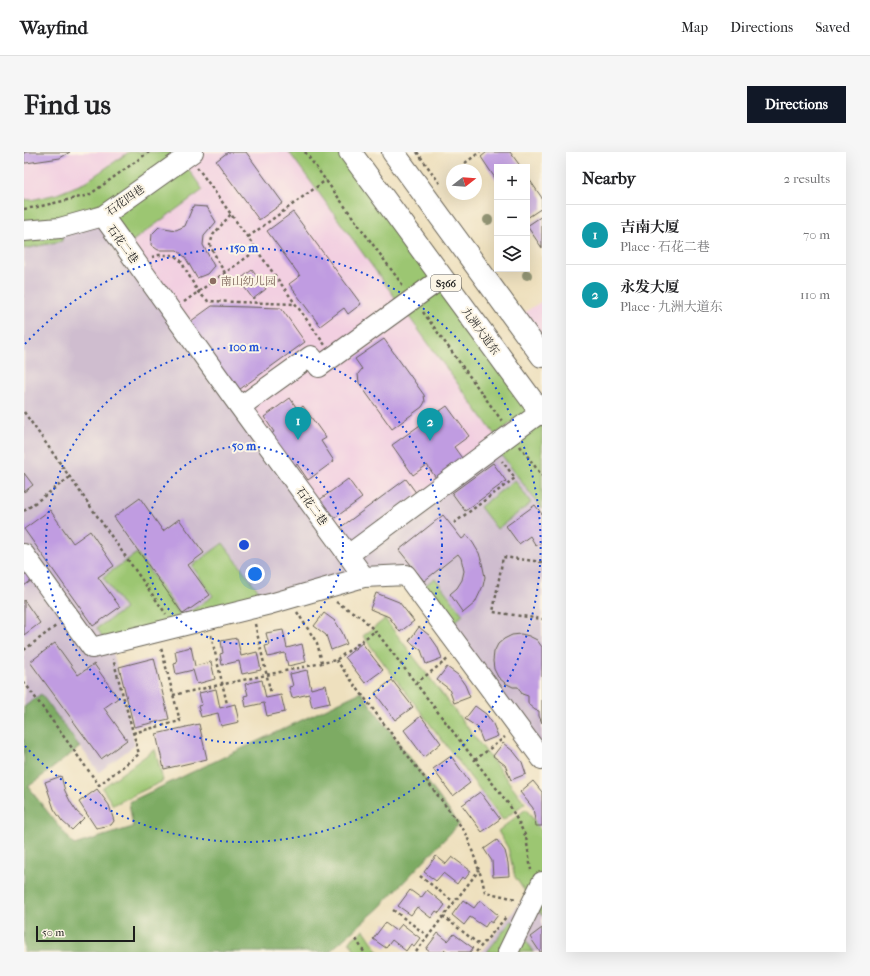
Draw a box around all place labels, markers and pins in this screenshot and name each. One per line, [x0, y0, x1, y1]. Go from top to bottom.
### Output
place label: 南山幼儿园 [221, 275, 276, 288]
marker: 南山幼儿园 [208, 276, 218, 286]
pin: 1 [285, 407, 311, 440]
pin: 2 [417, 408, 443, 441]
centre of rings [237, 538, 251, 552]

